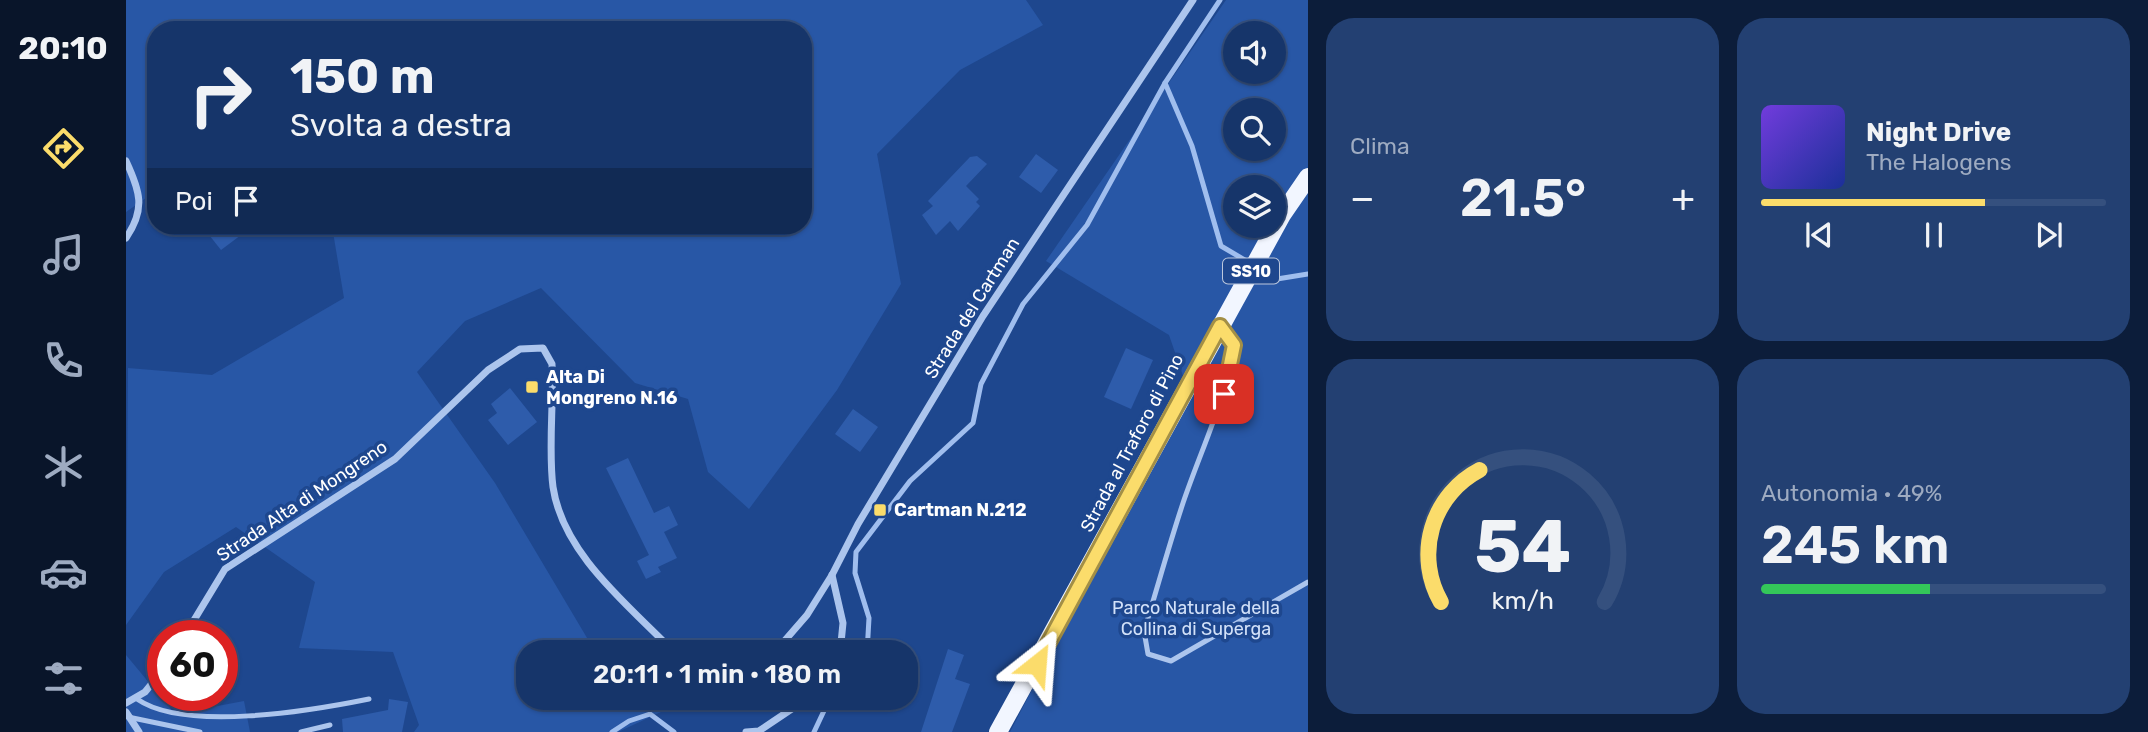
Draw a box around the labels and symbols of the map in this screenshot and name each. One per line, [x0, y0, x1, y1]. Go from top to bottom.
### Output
street label: Strada del Cartman [920, 233, 1024, 383]
road number: SS10 [1223, 258, 1279, 284]
street label: Strada al Traforo di Pino [1076, 350, 1188, 536]
pin [1194, 364, 1254, 424]
place label: Alta Di Mongreno N.16 [546, 366, 678, 409]
marker: Alta Di Mongreno N.16 [524, 379, 540, 395]
street label: Strada Alta di Mongreno [213, 436, 391, 566]
place label: Cartman N.212 [894, 499, 1027, 521]
marker: Cartman N.212 [872, 502, 888, 518]
park label: Parco Naturale della Collina di Superga [1112, 597, 1280, 640]
speed limit sign: 60 [147, 620, 238, 711]
position arrow [1000, 627, 1074, 701]

